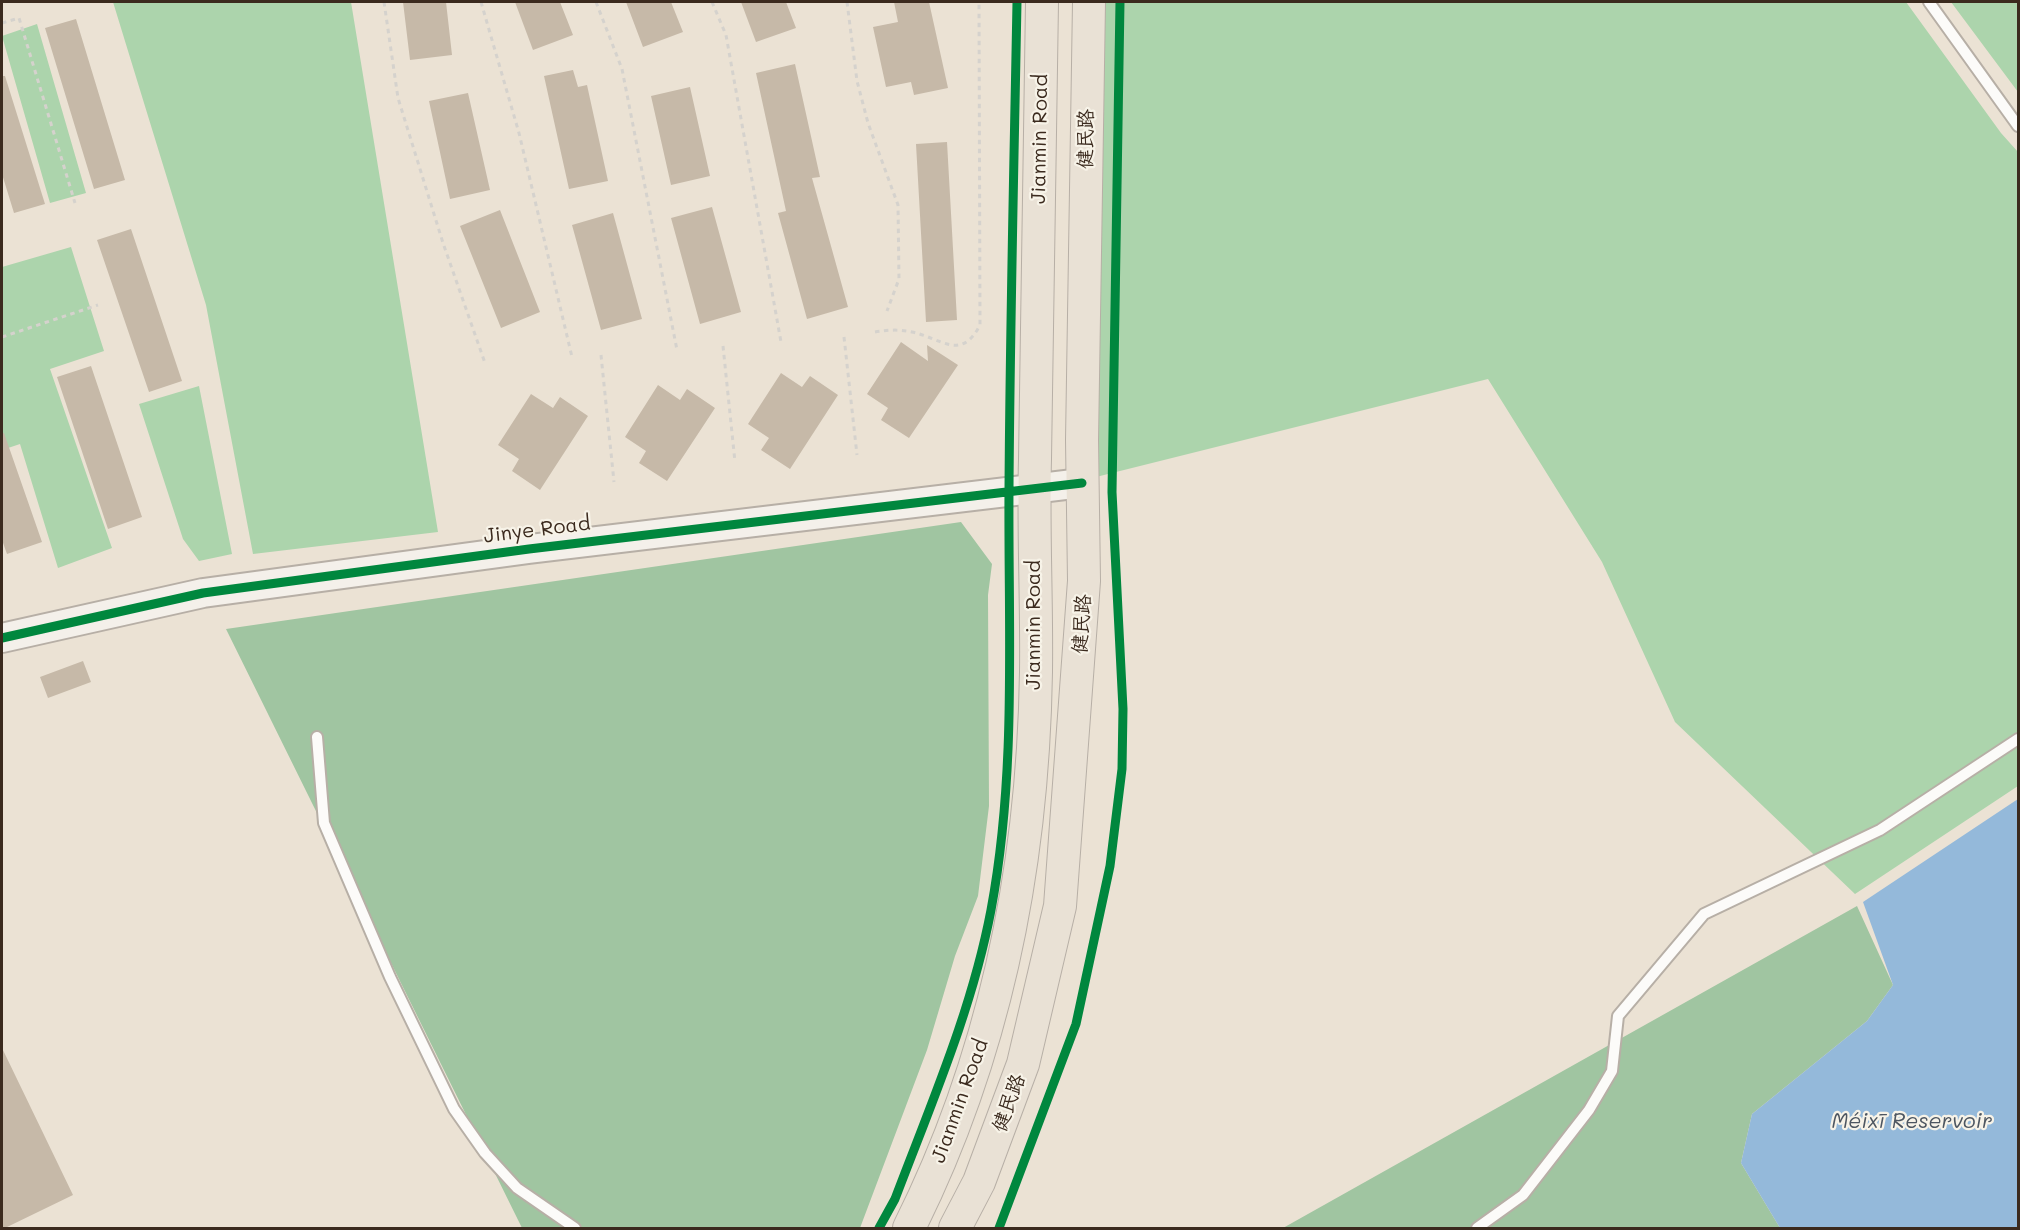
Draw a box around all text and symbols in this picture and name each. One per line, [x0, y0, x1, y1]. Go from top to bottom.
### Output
street label: Jianmin Road [1027, 74, 1053, 204]
street label: 健民路 [1073, 109, 1099, 169]
street label: Jinye Road [482, 512, 592, 548]
street label: Jianmin Road [1022, 560, 1046, 690]
street label: 健民路 [1068, 593, 1096, 655]
street label: Jianmin Road [926, 1036, 994, 1166]
street label: 健民路 [987, 1071, 1031, 1135]
water label: Méixī Reservoir [1832, 1109, 1992, 1135]

